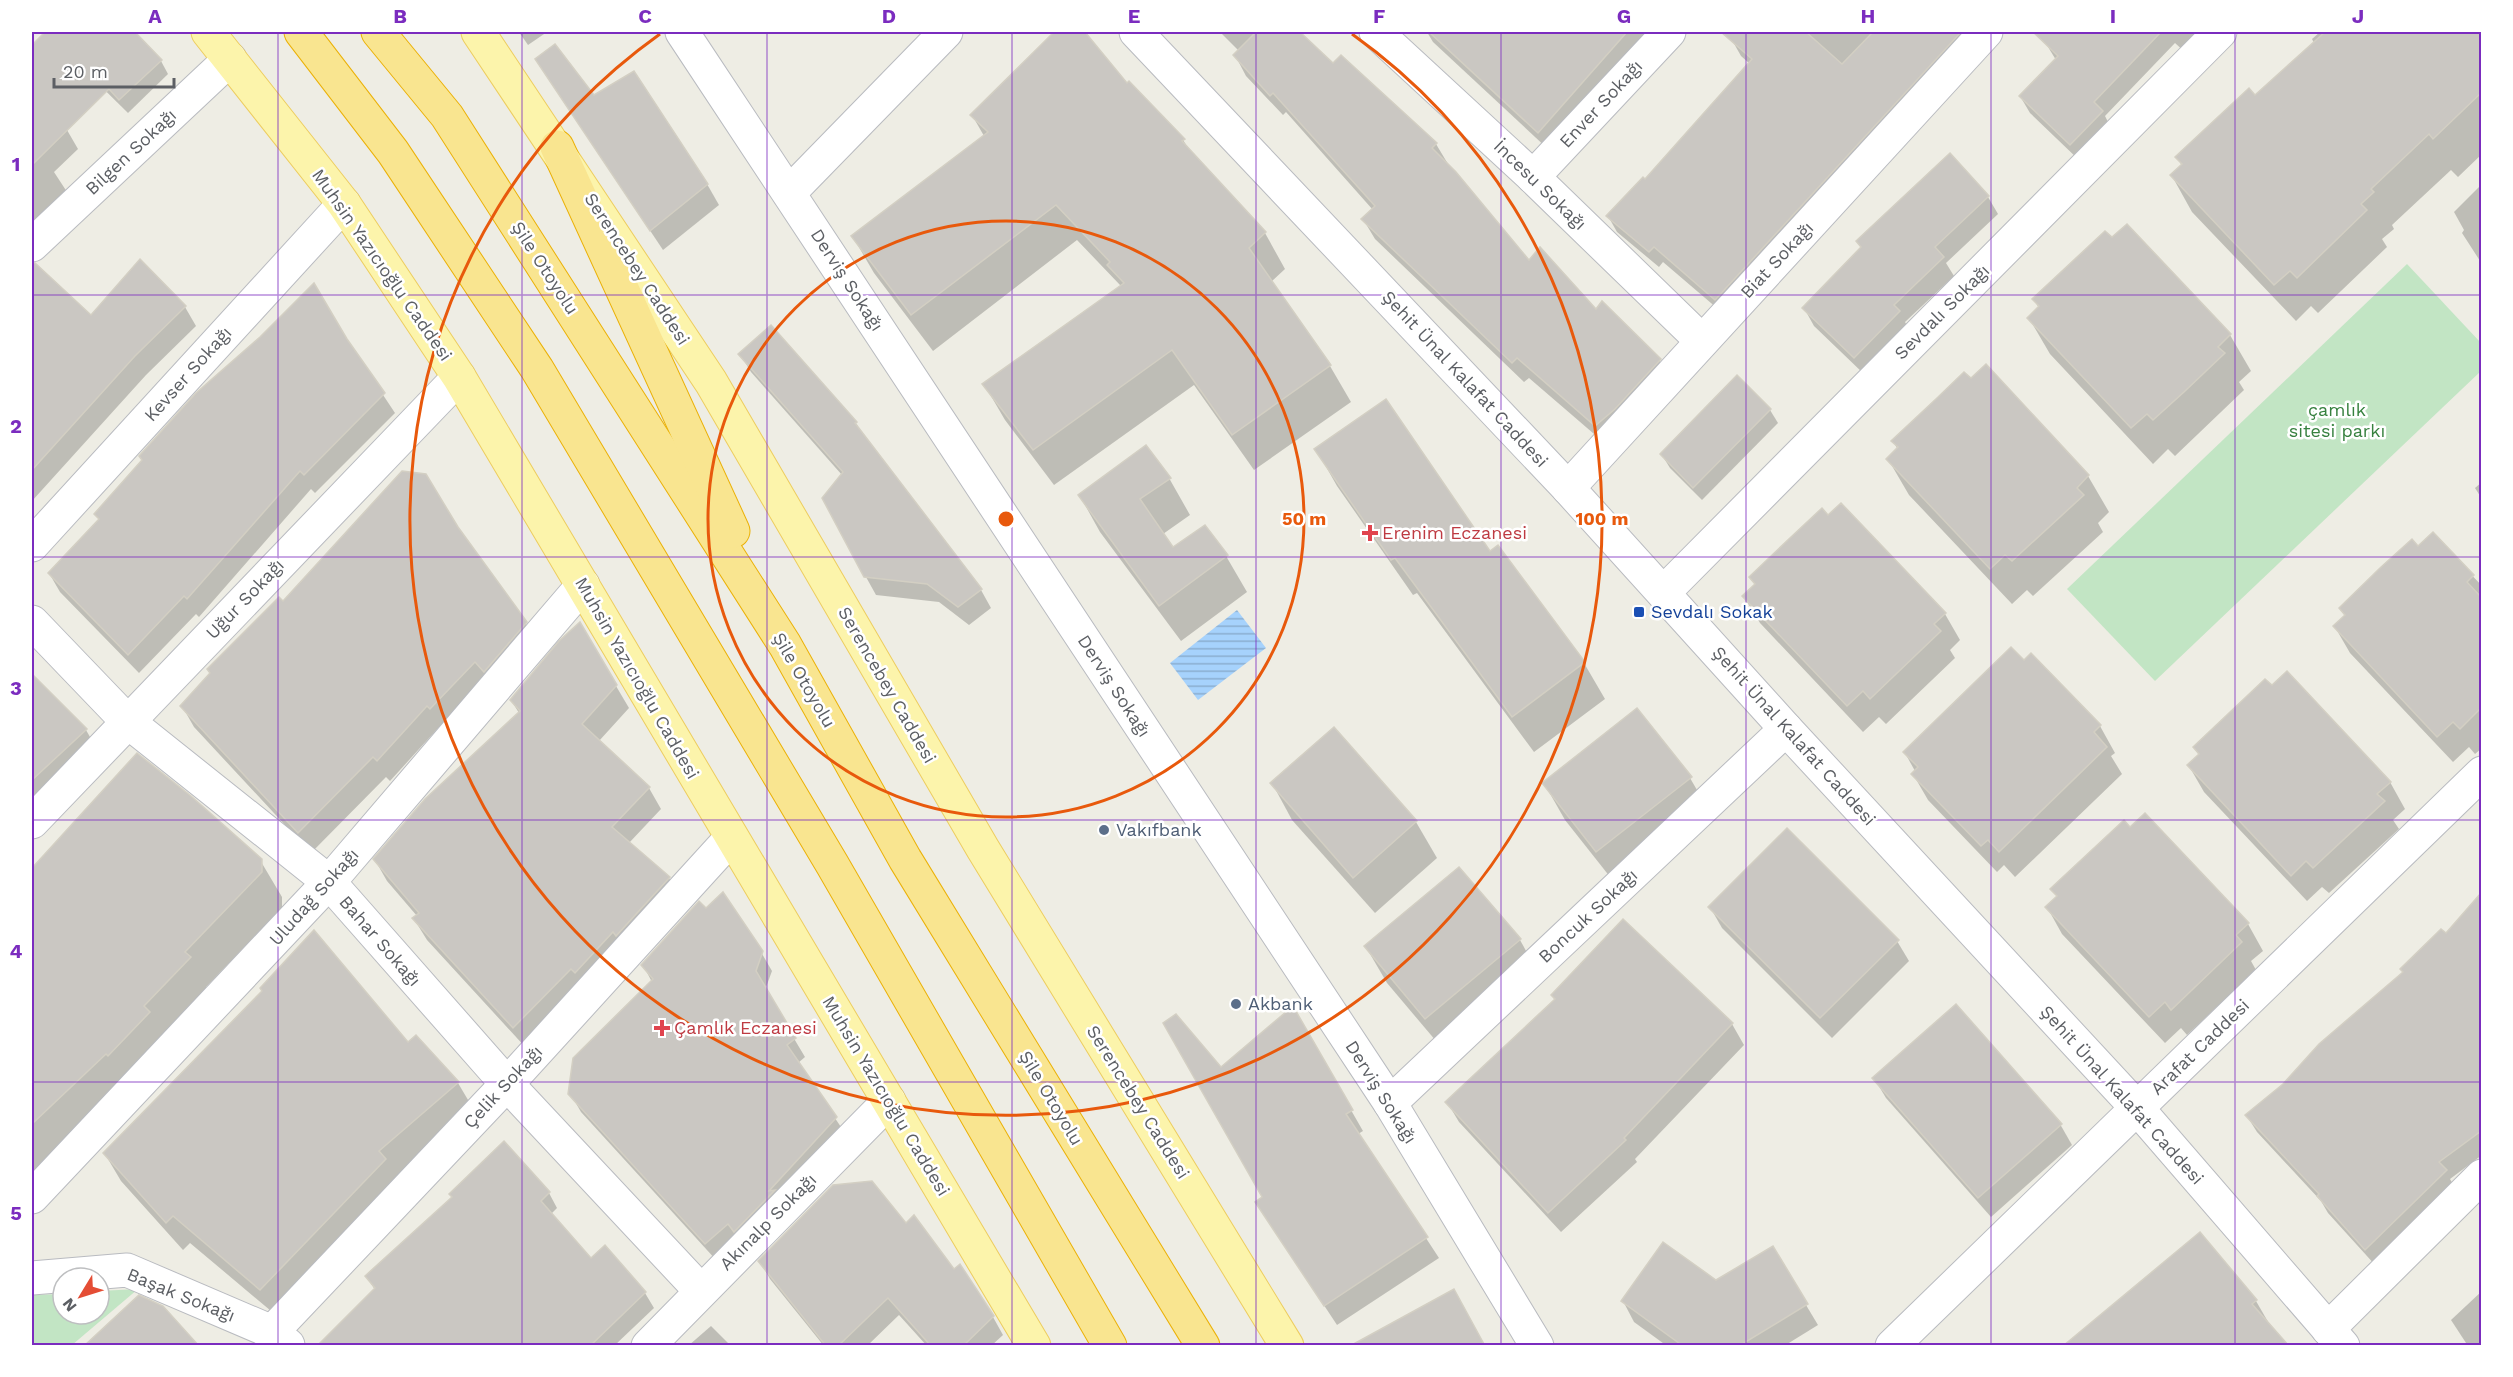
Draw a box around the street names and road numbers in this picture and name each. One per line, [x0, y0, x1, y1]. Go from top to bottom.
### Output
street label: Enver Sokağı [1555, 55, 1647, 152]
street label: Bilgen Sokağı [81, 104, 180, 199]
street label: İncesu Sokağı [1490, 135, 1591, 234]
street label: Muhsin Yazıcıoğlu Caddesi [308, 165, 457, 365]
street label: Serencebey Caddesi [580, 189, 694, 349]
street label: Şile Otoyolu [508, 217, 583, 318]
street label: Biat Sokağı [1736, 217, 1817, 302]
street label: Derviş Sokağı [807, 225, 888, 335]
street label: Sevdalı Sokağı [1890, 260, 1994, 364]
street label: Şehit Ünal Kalafat Caddesi [1378, 286, 1553, 471]
street label: Kevser Sokağı [140, 322, 236, 425]
street label: Uğur Sokağı [201, 554, 288, 643]
street label: Muhsin Yazıcıoğlu Caddesi [571, 573, 704, 782]
street label: Serencebey Caddesi [834, 603, 941, 767]
street label: Şile Otoyolu [769, 628, 840, 731]
street label: Derviş Sokağı [1074, 631, 1155, 741]
street label: Şehit Ünal Kalafat Caddesi [1708, 642, 1880, 830]
street label: Uludağ Sokağı [265, 844, 363, 950]
street label: Boncuk Sokağı [1534, 864, 1642, 967]
street label: Bahar Sokağı [335, 891, 425, 990]
street label: Muhsin Yazıcıoğlu Caddesi [818, 992, 954, 1199]
street label: Arafat Caddesi [2146, 994, 2253, 1099]
street label: Şehit Ünal Kalafat Caddesi [2036, 1001, 2208, 1189]
street label: Serencebey Caddesi [1083, 1021, 1194, 1182]
street label: Derviş Sokağı [1341, 1036, 1421, 1147]
street label: Çelik Sokağı [459, 1041, 546, 1133]
street label: Şile Otoyolu [1015, 1047, 1088, 1149]
street label: Akınalp Sokağı [715, 1169, 820, 1274]
street label: Başak Sokağı [124, 1263, 238, 1326]

